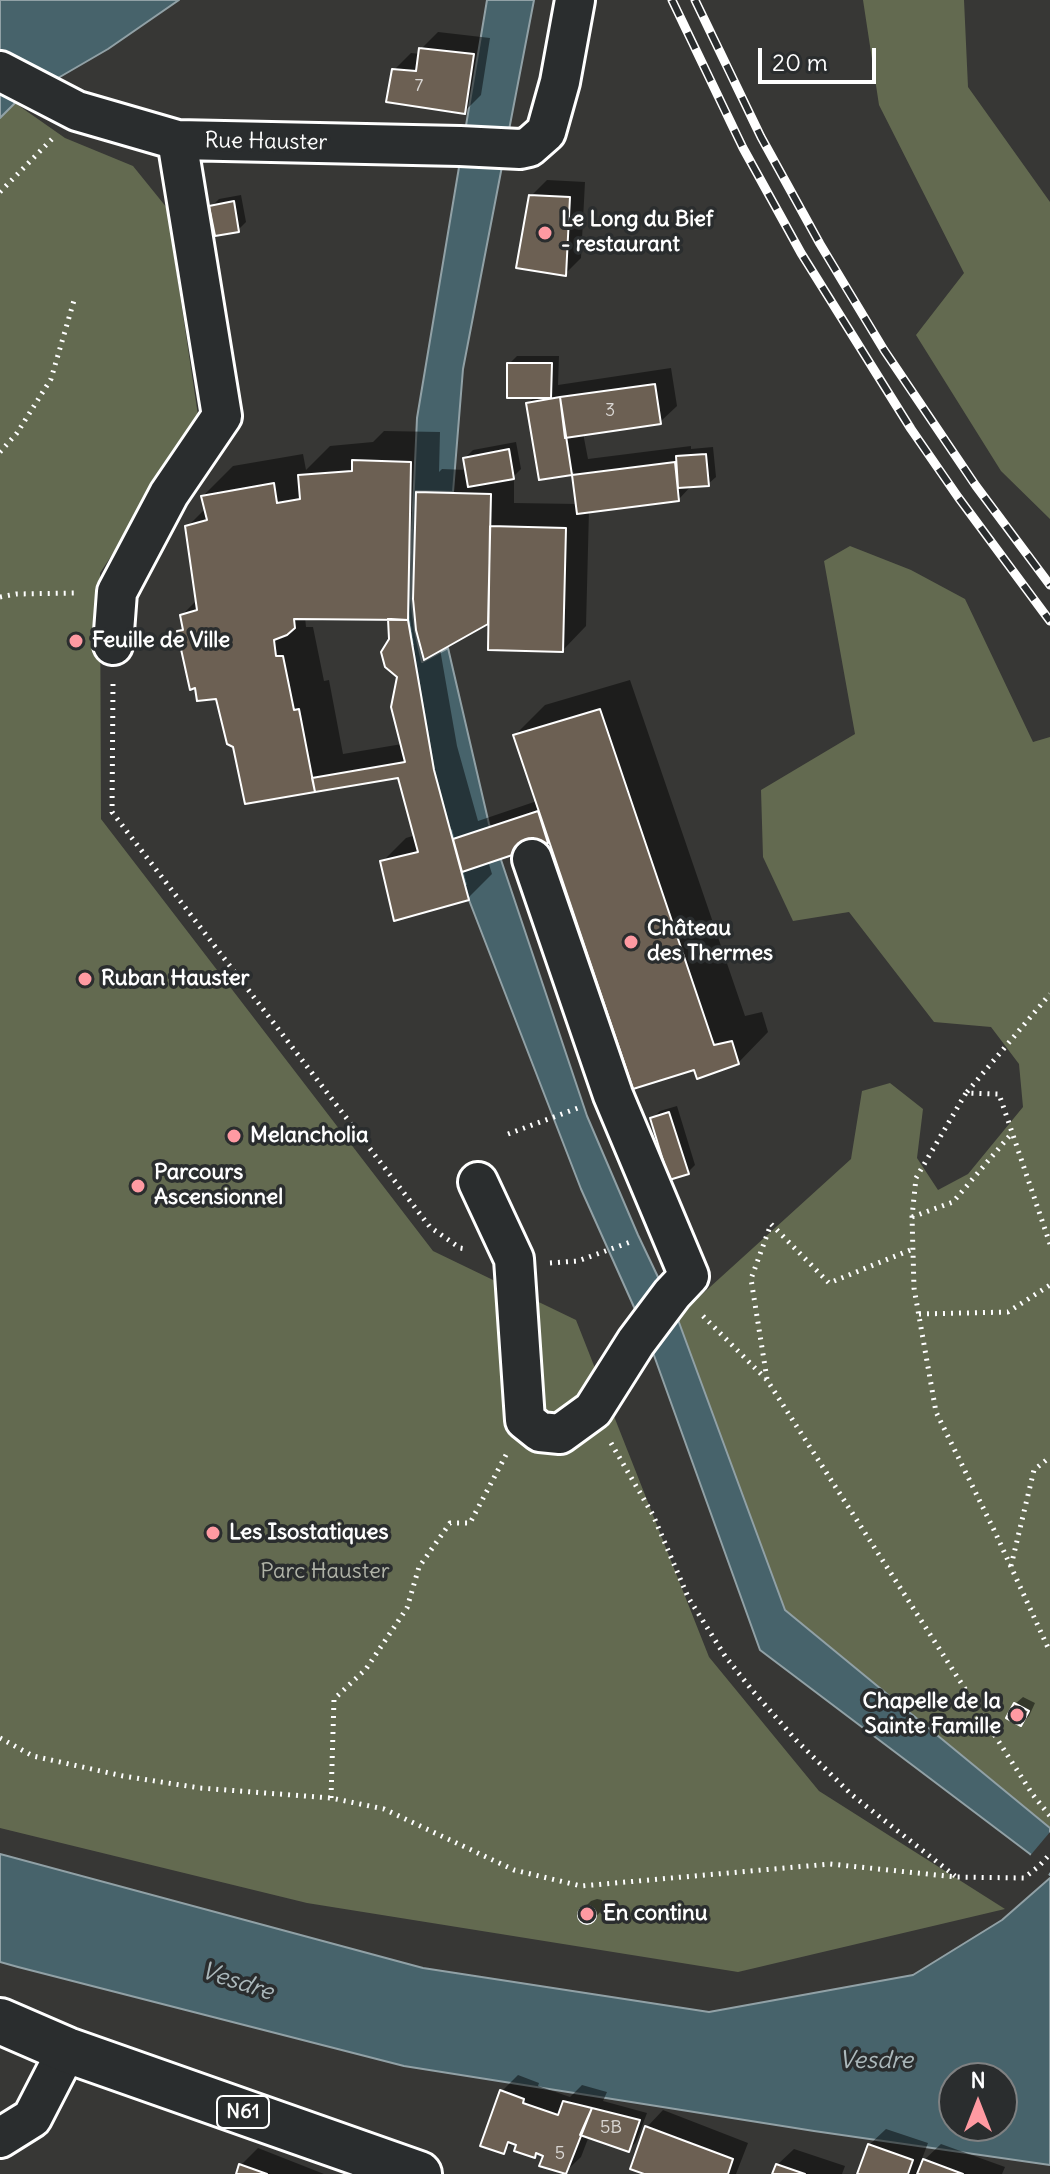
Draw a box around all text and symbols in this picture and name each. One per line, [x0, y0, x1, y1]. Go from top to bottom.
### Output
scale bar [762, 32, 880, 82]
text: 20 m [772, 47, 828, 77]
house number: 7 [415, 75, 423, 97]
street label: Rue Hauster [204, 128, 328, 156]
place label: Le Long du Bief - restaurant [561, 207, 713, 258]
marker: Le Long du Bief - restaurant [536, 224, 554, 242]
house number: 3 [605, 400, 615, 422]
place label: Feuille de Ville [92, 628, 230, 654]
marker: Feuille de Ville [67, 632, 85, 650]
place label: Château des Thermes [647, 916, 773, 968]
marker: Château des Thermes [622, 933, 640, 951]
place label: Ruban Hauster [101, 966, 249, 992]
marker: Ruban Hauster [76, 970, 94, 988]
place label: Melancholia [250, 1123, 368, 1149]
marker: Melancholia [225, 1127, 243, 1145]
place label: Parcours Ascensionnel [154, 1160, 283, 1212]
marker: Parcours Ascensionnel [129, 1177, 147, 1195]
place label: Les Isostatiques [229, 1520, 388, 1546]
marker: Les Isostatiques [204, 1524, 222, 1542]
park label: Parc Hauster [260, 1559, 390, 1585]
place label: Chapelle de la Sainte Famille [863, 1689, 1001, 1740]
marker: Chapelle de la Sainte Famille [1008, 1706, 1026, 1724]
place label: En continu [603, 1901, 707, 1927]
marker: En continu [578, 1905, 596, 1923]
water label: Vesdre [197, 1957, 277, 2007]
water label: Vesdre [839, 2047, 913, 2075]
north arrow [938, 2062, 1018, 2142]
text: N [970, 2066, 986, 2094]
road number: N61 [217, 2096, 269, 2128]
house number: 5B [600, 2117, 622, 2139]
house number: 5 [555, 2143, 565, 2165]

